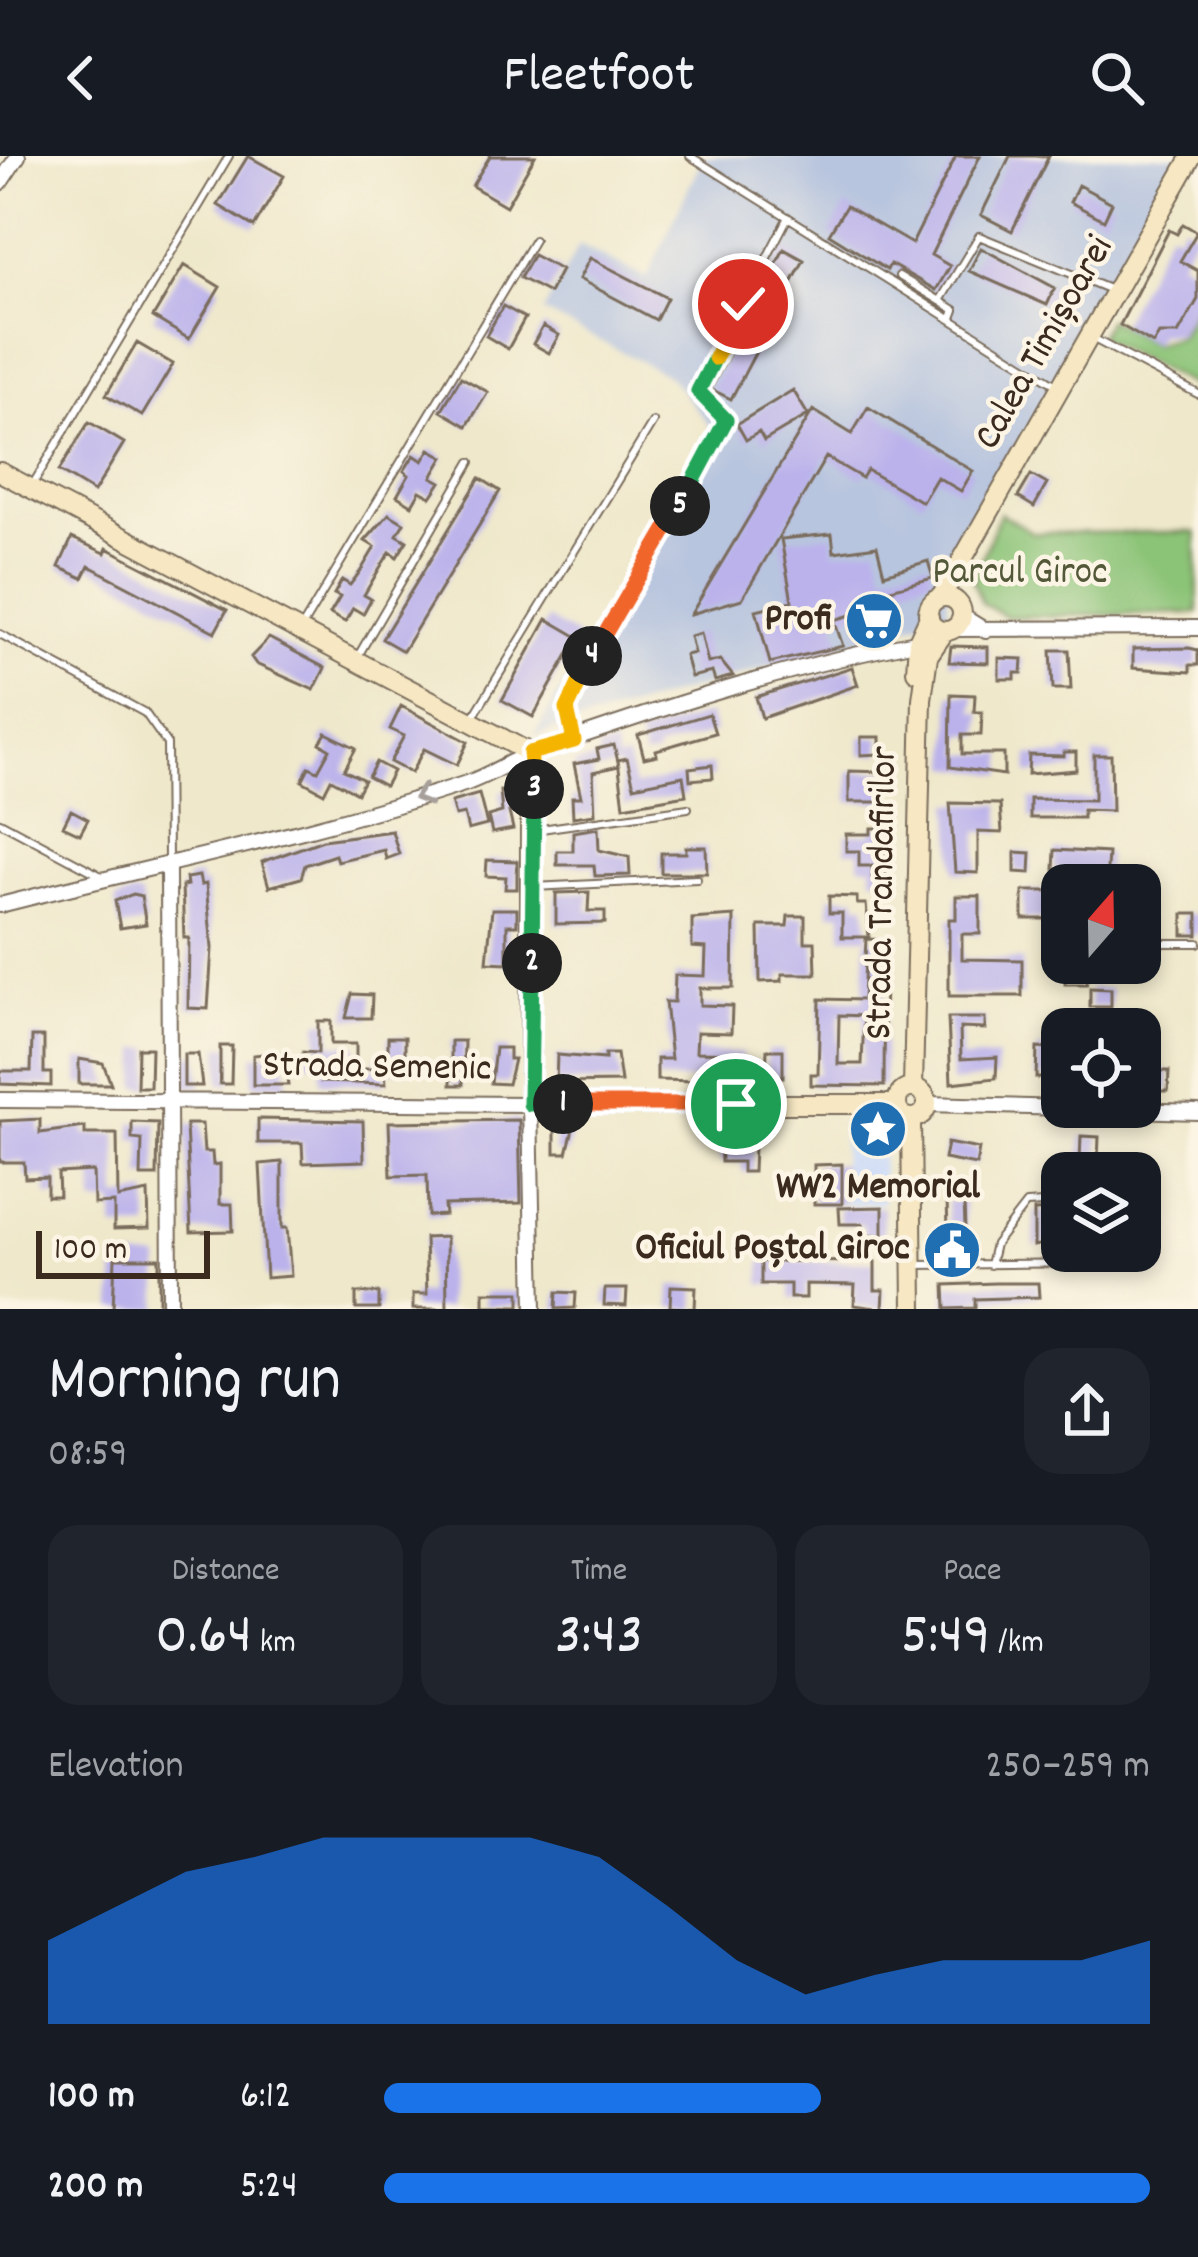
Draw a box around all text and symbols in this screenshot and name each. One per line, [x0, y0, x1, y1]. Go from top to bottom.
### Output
text: Fleetfoot [503, 40, 695, 117]
icon: back [48, 45, 114, 111]
icon: search [1084, 45, 1150, 111]
street label: Calea Timișoarei [963, 227, 1129, 461]
pin [692, 253, 794, 355]
icon: check [710, 271, 776, 337]
pin: 5 [650, 476, 710, 536]
text: 5 [672, 482, 688, 529]
park label: Parcul Giroc [932, 547, 1108, 602]
supermarket icon: Profi [843, 590, 905, 652]
place label: Profi [764, 594, 832, 649]
pin: 4 [562, 626, 622, 686]
text: 4 [585, 632, 599, 679]
street label: Strada Trandafirilor [854, 745, 914, 1040]
pin: 3 [504, 759, 564, 819]
text: 3 [527, 765, 541, 812]
one-way arrow [412, 782, 433, 807]
north arrow [1041, 864, 1161, 984]
map controls [1041, 864, 1161, 1272]
pin: 2 [502, 933, 562, 993]
text: 2 [525, 939, 539, 986]
button: locate [1041, 1008, 1161, 1128]
street label: Strada Semenic [262, 1040, 492, 1098]
pin [685, 1053, 787, 1155]
icon: arrive [703, 1071, 769, 1137]
pin: 1 [533, 1074, 593, 1134]
text: 1 [559, 1080, 567, 1127]
place icon: WW2 Memorial [847, 1098, 909, 1160]
button: layers [1041, 1152, 1161, 1272]
place label: WW2 Memorial [776, 1162, 981, 1217]
public building icon: Oficiul Poștal Giroc [921, 1219, 983, 1281]
place label: Oficiul Poștal Giroc [635, 1223, 910, 1278]
scale bar [36, 1225, 210, 1278]
text: 100 m [54, 1228, 127, 1275]
text: Morning run [48, 1337, 341, 1431]
button: share [1024, 1348, 1150, 1474]
text: 08:59 [48, 1429, 127, 1484]
text: Distance [172, 1549, 279, 1596]
text: Time [571, 1549, 627, 1596]
text: Pace [943, 1549, 1001, 1596]
text: 0.64 [155, 1596, 252, 1682]
text: 3:43 [555, 1596, 643, 1682]
text: 5:49 [901, 1596, 991, 1682]
text: km [252, 1621, 296, 1668]
text: /km [991, 1621, 1044, 1668]
text: Elevation [48, 1741, 184, 1796]
text: 250–259 m [986, 1741, 1150, 1796]
text: 100 m [48, 2071, 135, 2126]
text: 6:12 [240, 2071, 291, 2126]
text: 200 m [48, 2161, 143, 2216]
text: 5:24 [240, 2161, 298, 2216]

